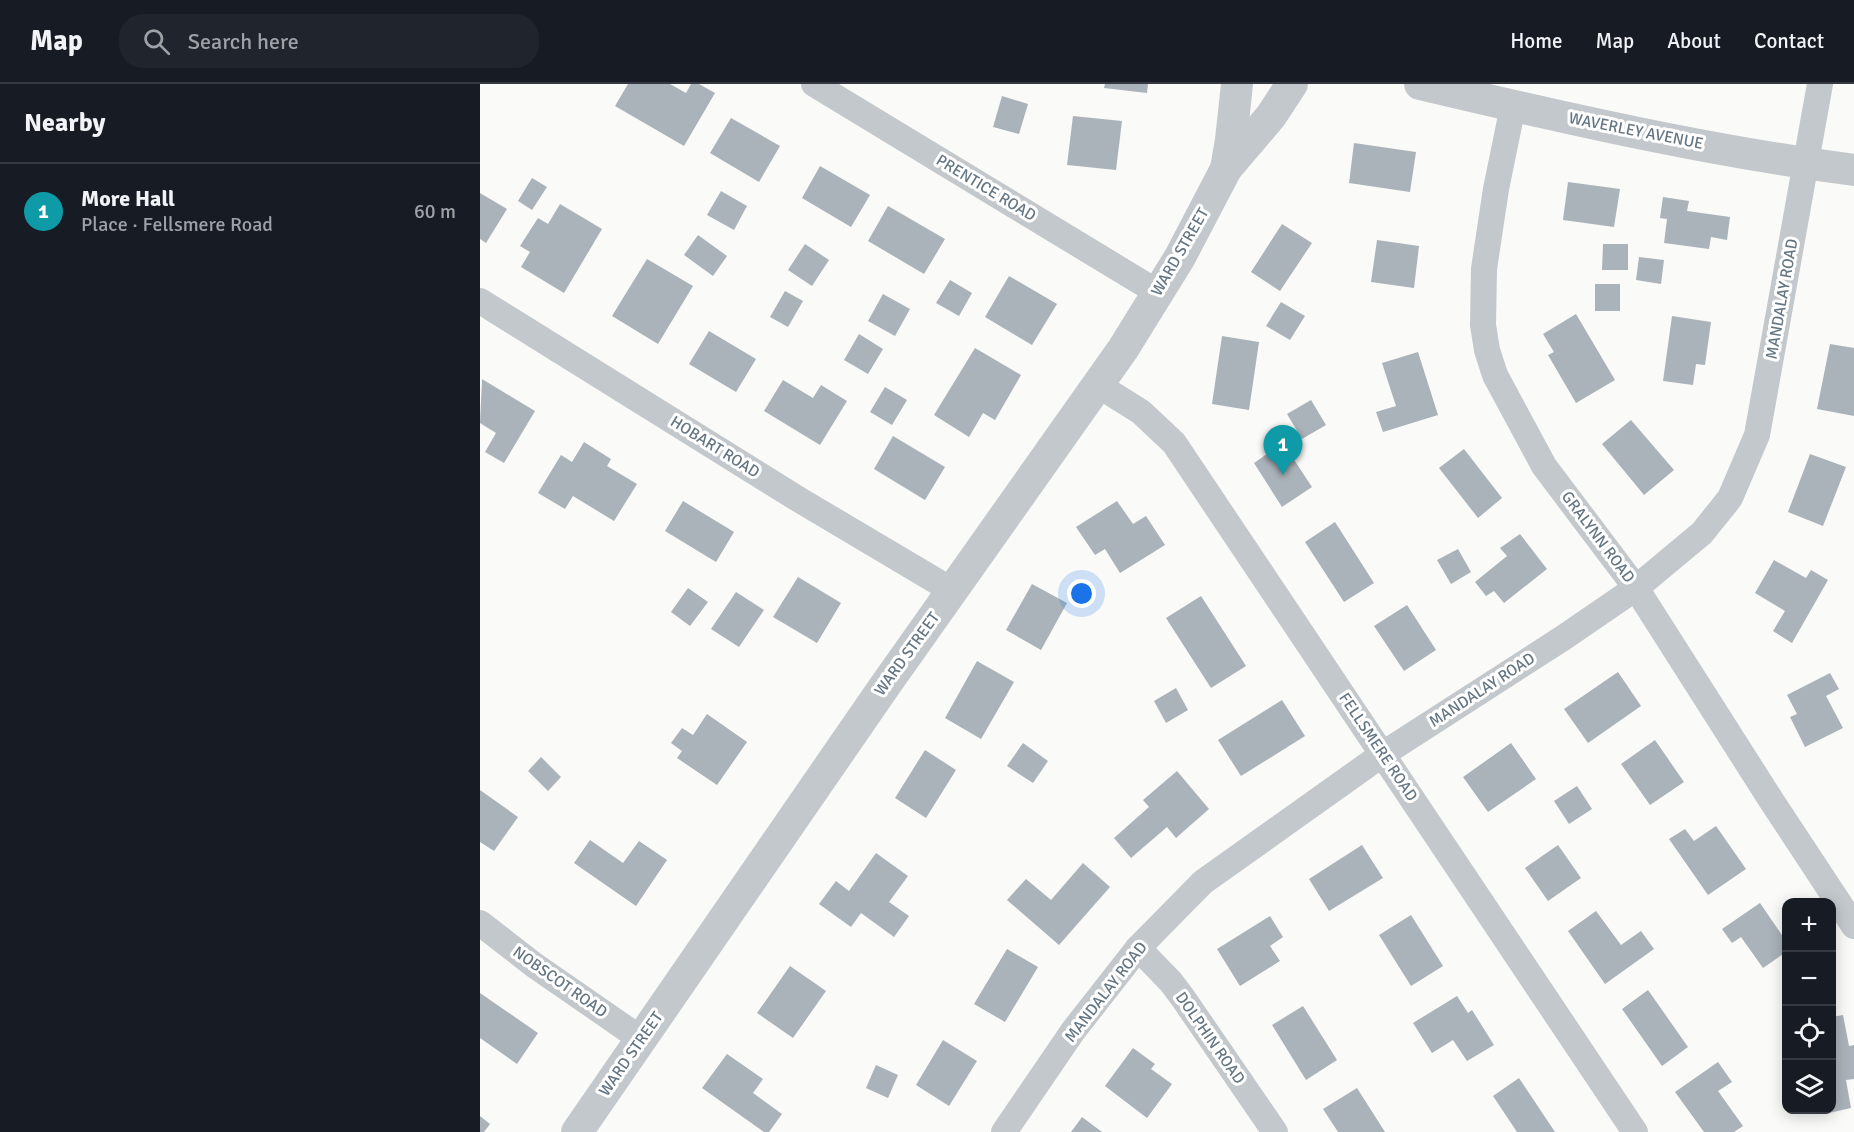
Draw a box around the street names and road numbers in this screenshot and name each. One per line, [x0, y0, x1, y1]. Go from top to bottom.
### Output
street label: WAVERLEY AVENUE [1567, 108, 1705, 154]
street label: PRENTICE ROAD [932, 150, 1040, 226]
street label: WARD STREET [1147, 204, 1213, 300]
street label: MANDALAY ROAD [1762, 237, 1802, 361]
street label: HOBART ROAD [667, 412, 763, 482]
street label: GRALYNN ROAD [1557, 487, 1639, 587]
street label: WARD STREET [870, 608, 944, 700]
street label: MANDALAY ROAD [1425, 648, 1539, 732]
street label: FELLSMERE ROAD [1334, 689, 1422, 805]
street label: MANDALAY ROAD [1061, 938, 1151, 1046]
street label: NOBSCOT ROAD [509, 942, 611, 1022]
street label: DOLPHIN ROAD [1171, 988, 1249, 1088]
street label: WARD STREET [595, 1008, 667, 1100]

